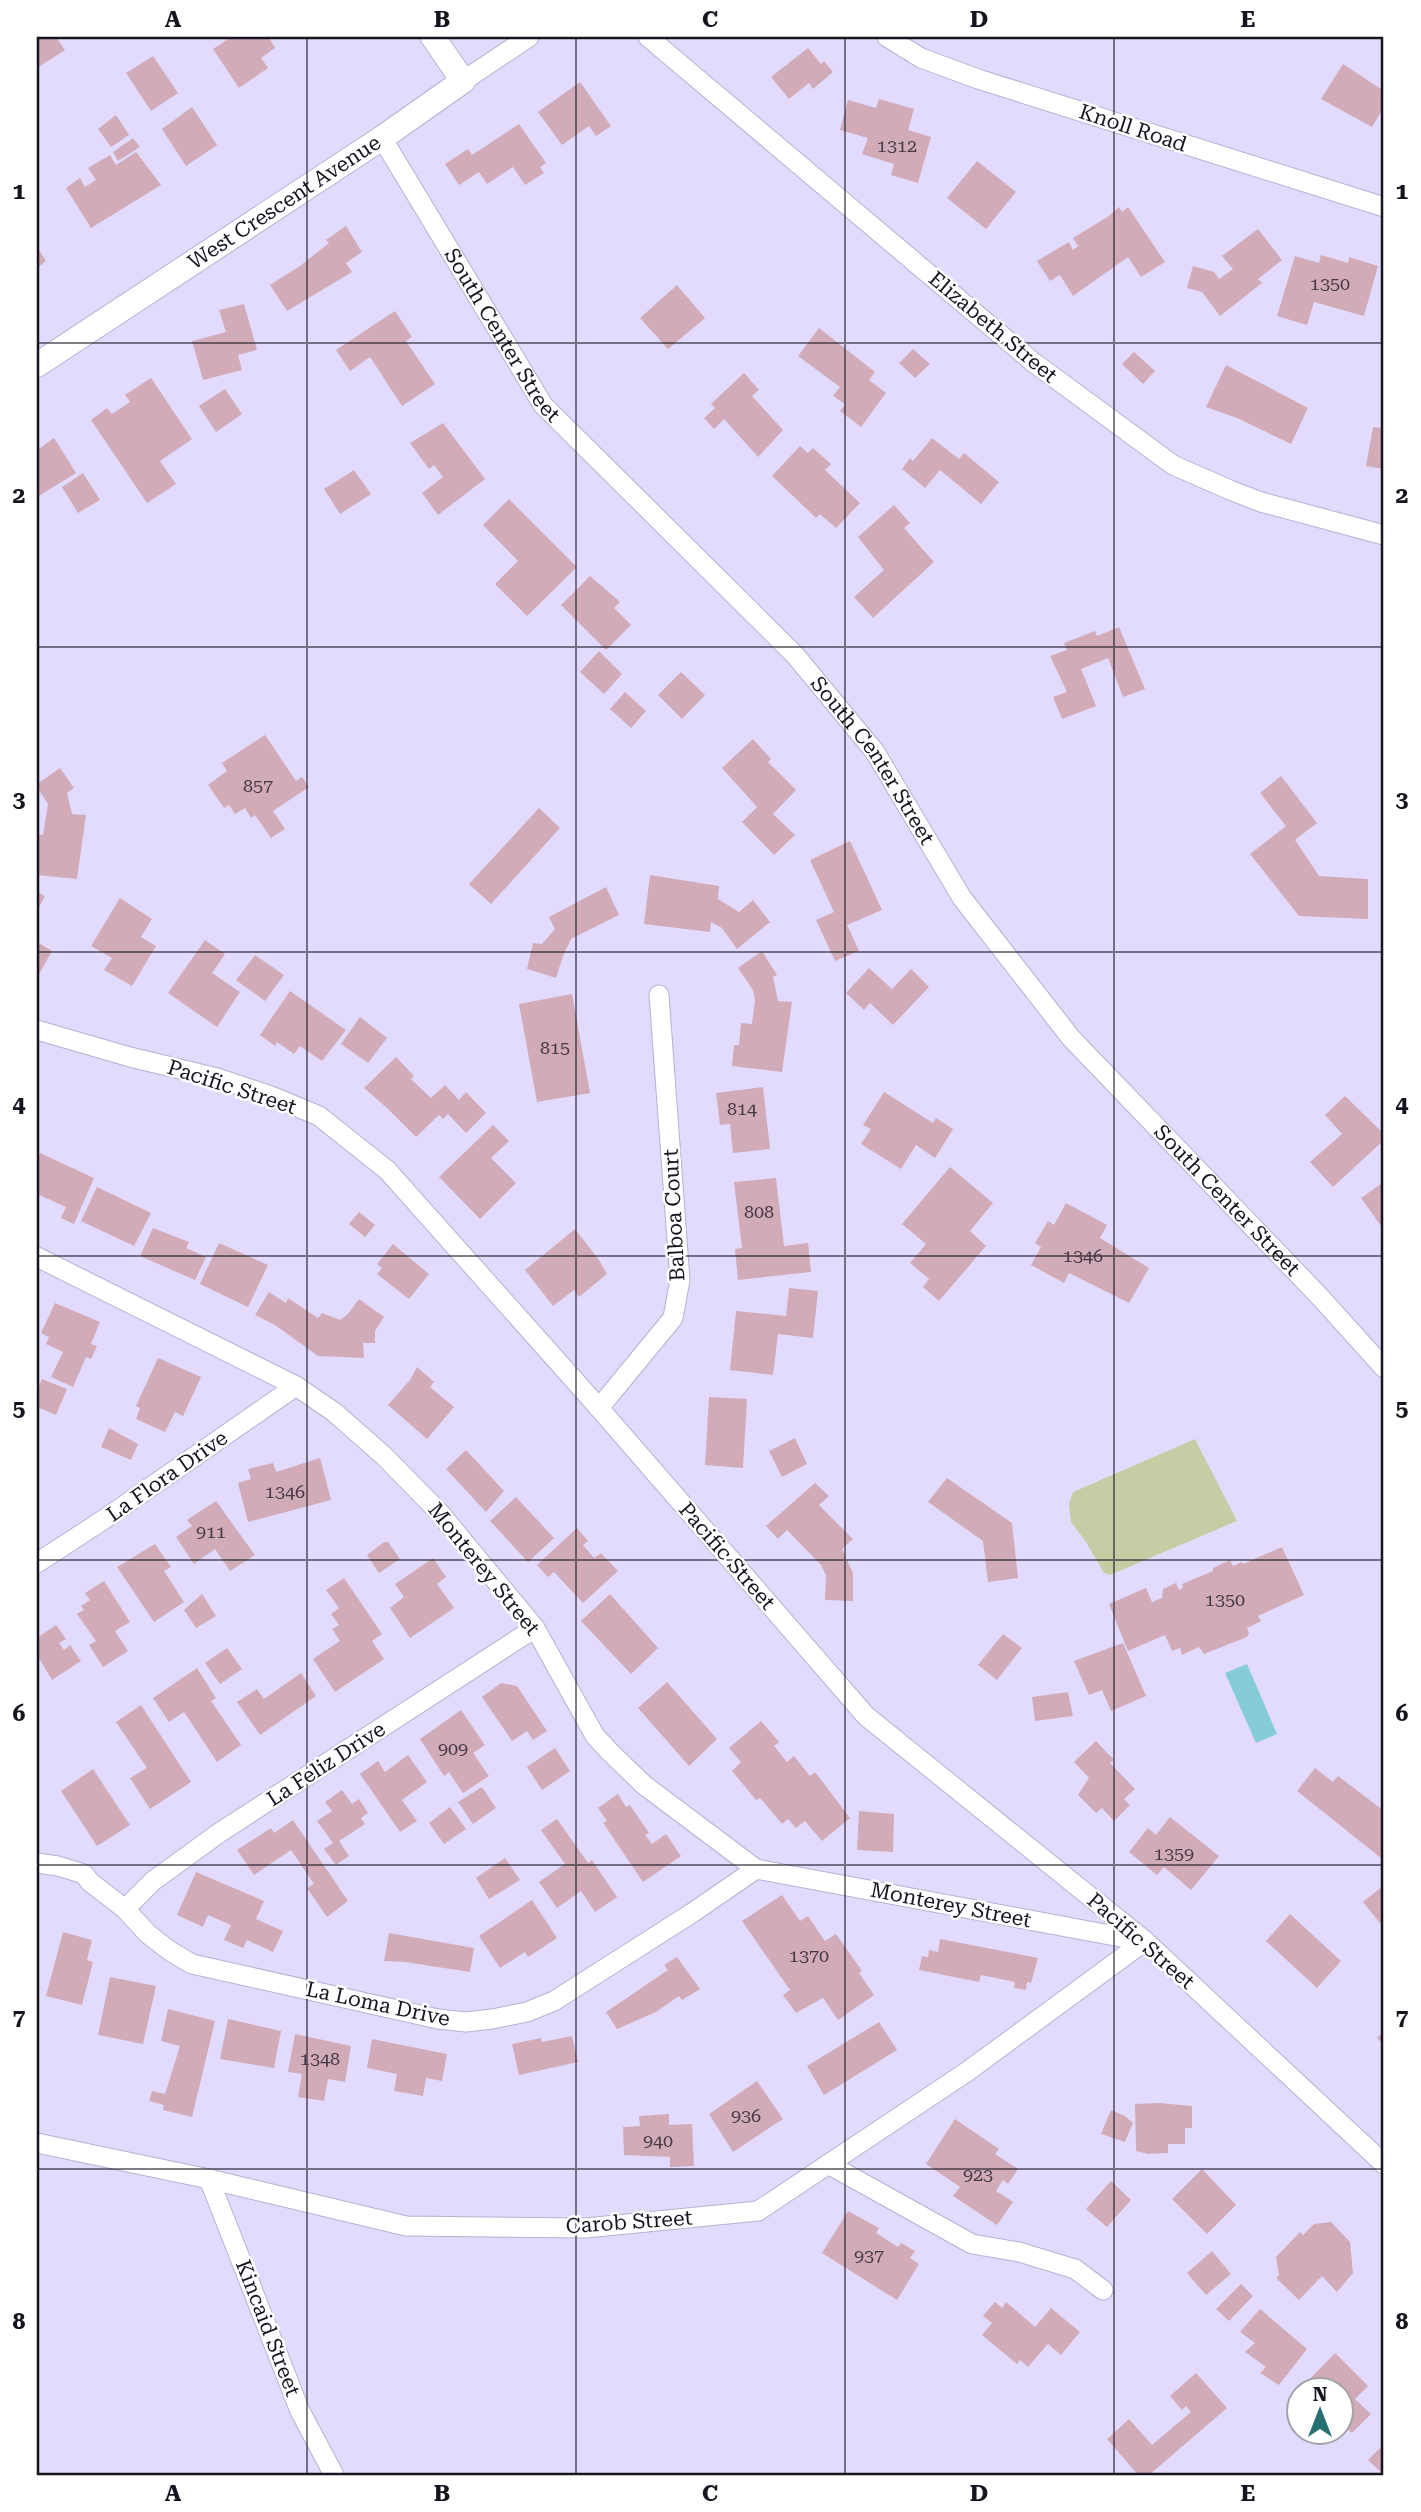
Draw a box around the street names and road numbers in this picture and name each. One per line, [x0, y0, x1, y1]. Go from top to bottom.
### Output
street label: Knoll Road [1076, 99, 1190, 157]
street label: West Crescent Avenue [184, 130, 385, 274]
street label: South Center Street [439, 244, 565, 427]
street label: Elizabeth Street [924, 266, 1062, 388]
street label: South Center Street [806, 672, 939, 849]
street label: Pacific Street [165, 1055, 300, 1119]
street label: South Center Street [1149, 1120, 1305, 1281]
street label: Balboa Court [659, 1148, 689, 1282]
street label: La Flora Drive [102, 1425, 232, 1527]
street label: Monterey Street [423, 1498, 545, 1640]
street label: Pacific Street [674, 1498, 780, 1615]
street label: La Feliz Drive [262, 1717, 390, 1811]
street label: Monterey Street [869, 1878, 1033, 1932]
street label: Pacific Street [1083, 1888, 1200, 1994]
street label: La Loma Drive [304, 1977, 452, 2031]
street label: Carob Street [565, 2206, 693, 2238]
street label: Kincaid Street [231, 2256, 305, 2400]

